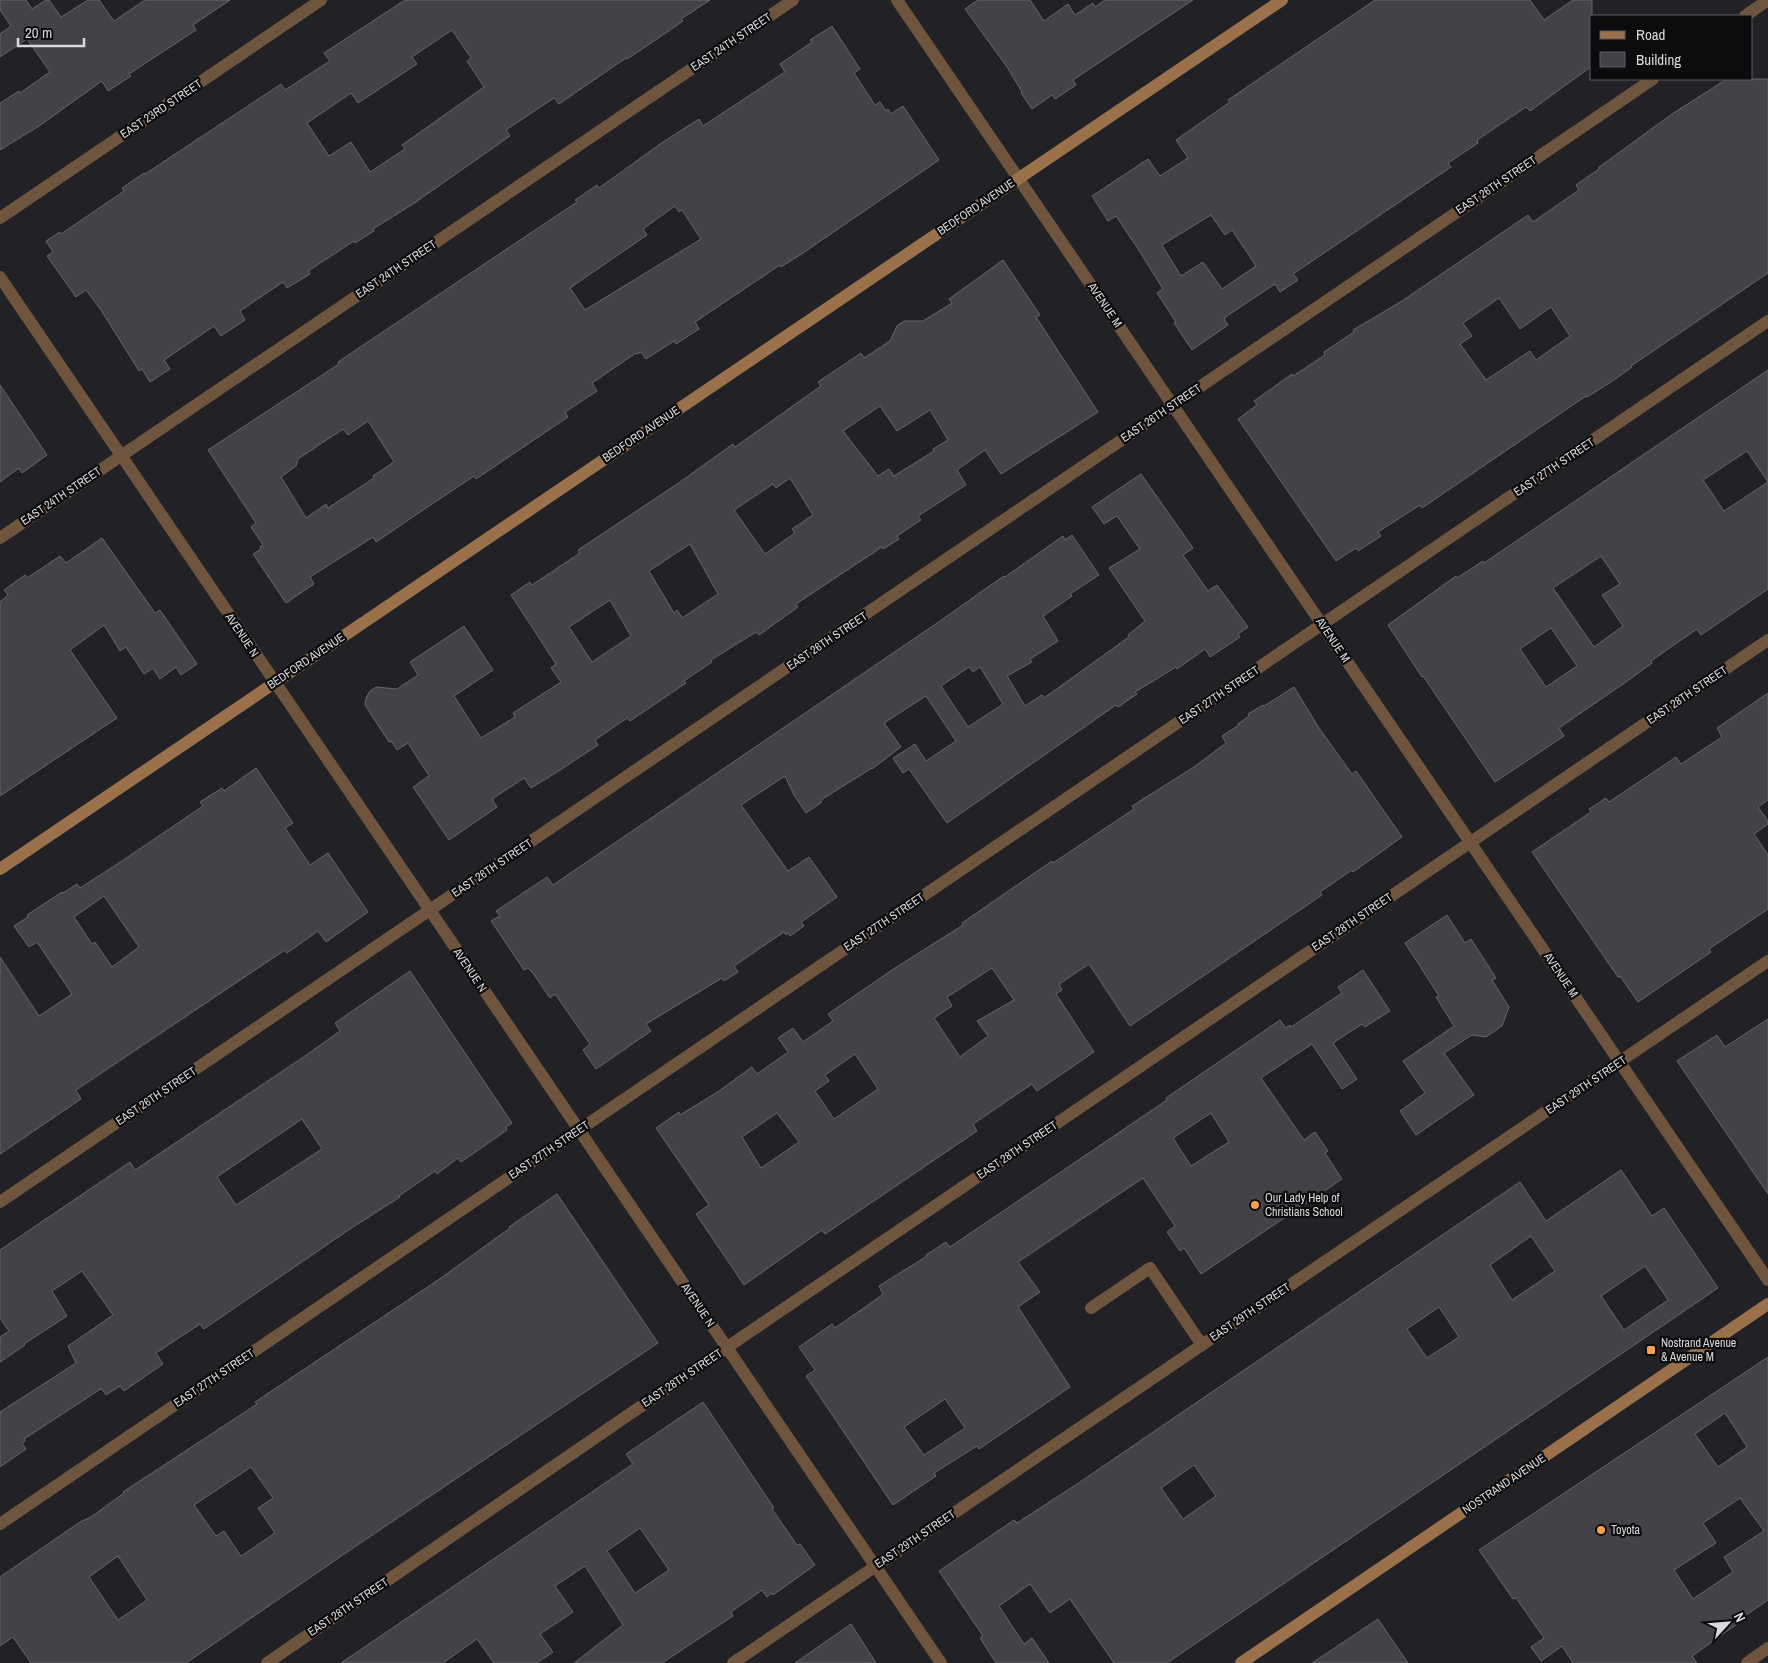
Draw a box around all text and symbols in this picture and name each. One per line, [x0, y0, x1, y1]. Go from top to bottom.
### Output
street label: EAST 24TH STREET [688, 9, 774, 75]
scale bar [18, 15, 84, 47]
legend [1590, 15, 1753, 80]
text: 20 m [25, 22, 52, 43]
text: Road [1636, 24, 1665, 45]
text: Building [1636, 49, 1681, 70]
street label: EAST 23RD STREET [117, 76, 205, 142]
street label: EAST 26TH STREET [1453, 152, 1539, 218]
street label: BEDFORD AVENUE [934, 175, 1018, 239]
street label: EAST 24TH STREET [353, 236, 439, 302]
street label: AVENUE M [1084, 279, 1126, 330]
street label: EAST 26TH STREET [1118, 380, 1204, 446]
street label: BEDFORD AVENUE [599, 402, 683, 466]
street label: EAST 27TH STREET [1511, 434, 1597, 500]
street label: EAST 24TH STREET [18, 463, 104, 529]
street label: EAST 26TH STREET [784, 608, 870, 674]
street label: AVENUE N [221, 609, 262, 660]
street label: AVENUE M [1312, 614, 1354, 665]
street label: BEDFORD AVENUE [264, 629, 348, 693]
street label: EAST 27TH STREET [1176, 662, 1262, 728]
street label: EAST 28TH STREET [1644, 662, 1730, 728]
street label: EAST 26TH STREET [449, 835, 535, 901]
street label: EAST 27TH STREET [841, 889, 927, 955]
street label: EAST 28TH STREET [1309, 889, 1395, 955]
street label: AVENUE N [449, 944, 490, 995]
street label: AVENUE M [1540, 949, 1582, 1000]
street label: EAST 29TH STREET [1543, 1052, 1629, 1118]
street label: EAST 26TH STREET [113, 1063, 199, 1129]
street label: EAST 27TH STREET [506, 1117, 592, 1183]
street label: EAST 28TH STREET [974, 1117, 1060, 1183]
place label: Our Lady Help of Christians School [1265, 1190, 1343, 1220]
marker: Our Lady Help of Christians School [1249, 1199, 1261, 1211]
street label: AVENUE N [677, 1279, 718, 1330]
street label: EAST 29TH STREET [1207, 1279, 1293, 1345]
place label: Nostrand Avenue & Avenue M [1661, 1335, 1736, 1365]
marker: Nostrand Avenue & Avenue M [1645, 1344, 1657, 1356]
street label: EAST 27TH STREET [171, 1345, 257, 1411]
street label: EAST 28TH STREET [639, 1345, 725, 1411]
street label: NOSTRAND AVENUE [1459, 1450, 1549, 1518]
street label: EAST 29TH STREET [872, 1506, 958, 1572]
place label: Toyota [1611, 1522, 1641, 1538]
marker: Toyota [1595, 1524, 1607, 1536]
street label: EAST 28TH STREET [305, 1574, 391, 1640]
north arrow [1703, 1598, 1753, 1648]
text: N [1730, 1610, 1750, 1625]

